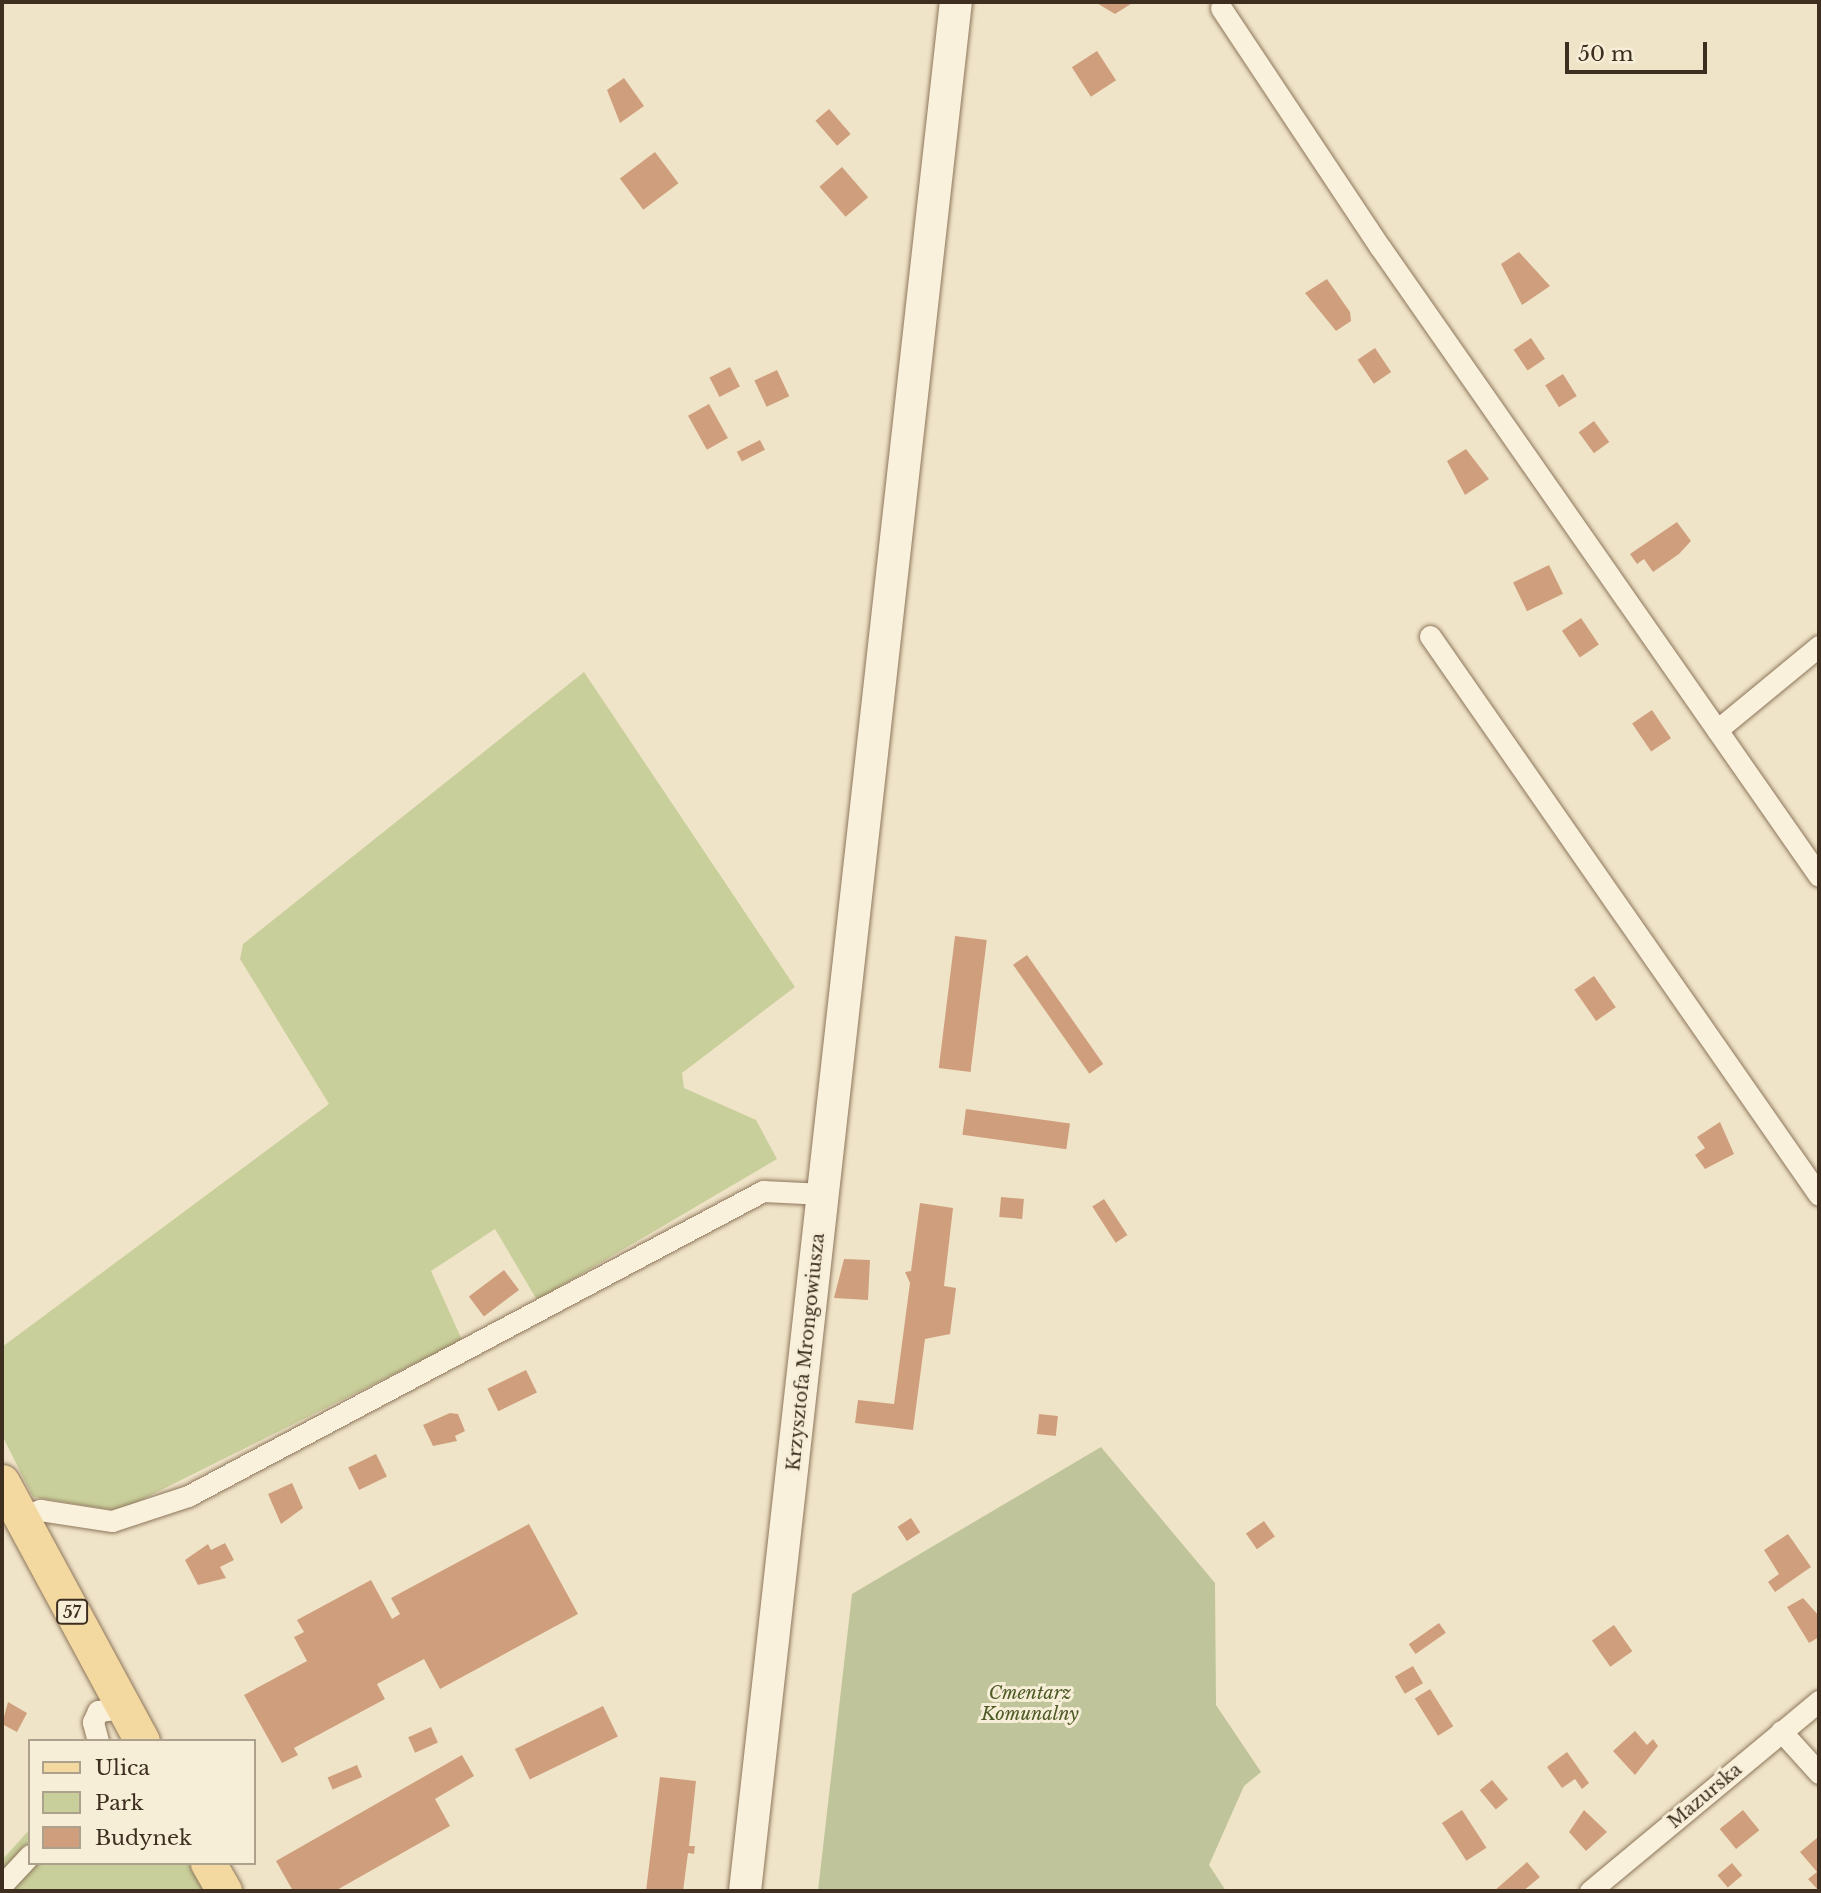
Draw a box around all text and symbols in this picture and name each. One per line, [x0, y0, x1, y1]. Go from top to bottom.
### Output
scale bar [1569, 28, 1711, 72]
text: 50 m [1578, 41, 1633, 67]
street label: Krzysztofa Mrongowiusza [783, 1232, 829, 1472]
road number: 57 [55, 1600, 90, 1624]
park label: Cmentarz Komunalny [981, 1683, 1079, 1726]
legend [28, 1739, 256, 1865]
text: Ulica [95, 1755, 150, 1781]
street label: Mazurska [1664, 1759, 1746, 1833]
text: Park [95, 1790, 144, 1816]
text: Budynek [95, 1825, 192, 1851]

